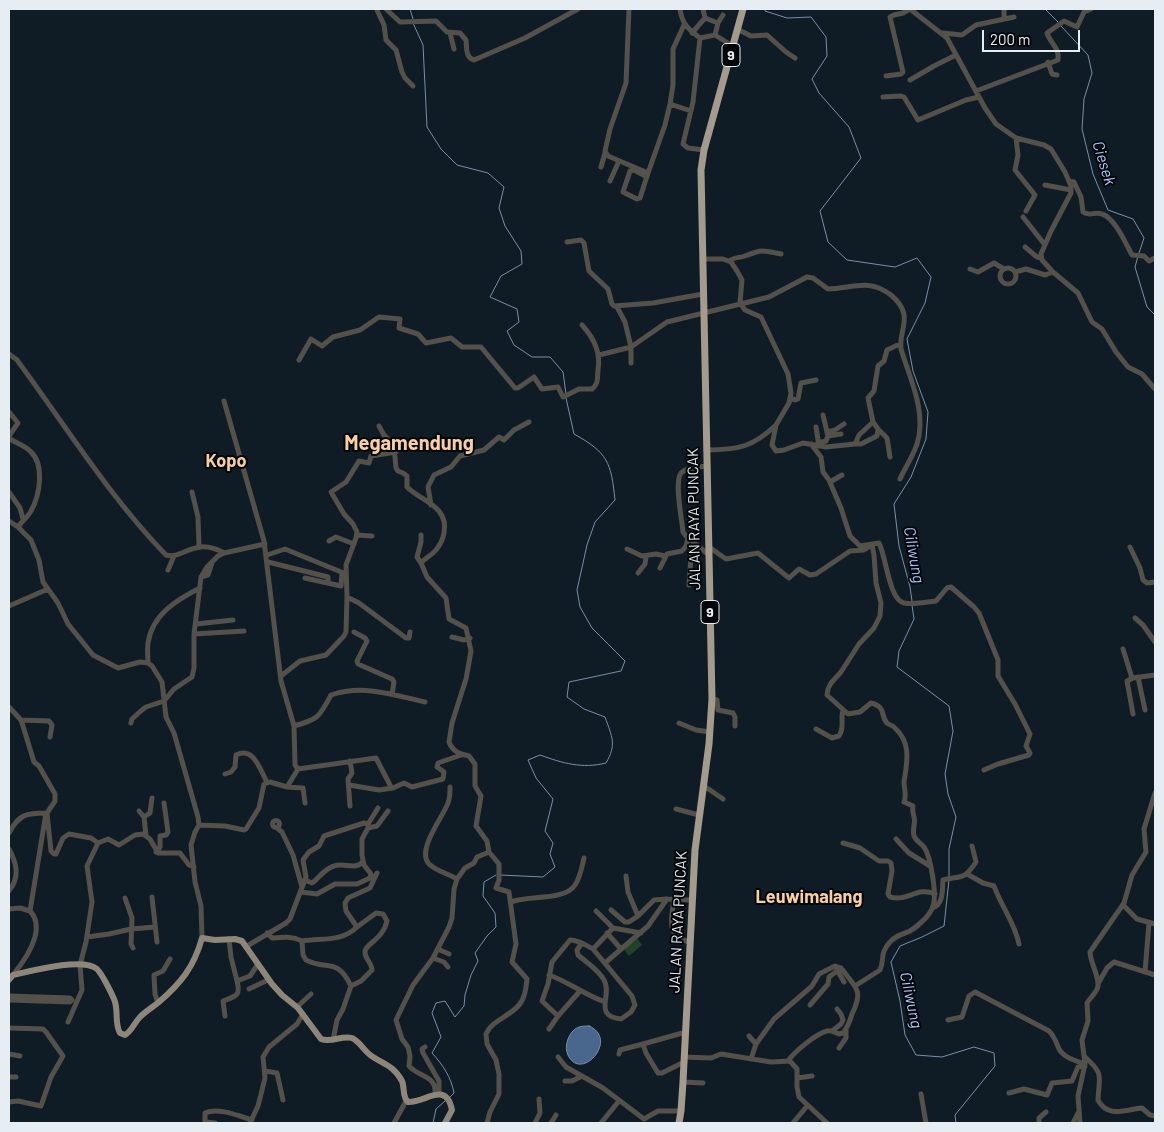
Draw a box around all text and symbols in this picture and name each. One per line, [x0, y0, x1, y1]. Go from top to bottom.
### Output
scale bar [984, 20, 1082, 52]
text: 200 m [990, 30, 1030, 48]
road number: 9 [722, 44, 740, 66]
water label: Ciesek [1088, 139, 1120, 187]
district label: Megamendung [344, 431, 474, 455]
street label: JALAN RAYA PUNCAK [684, 448, 704, 590]
district label: Kopo [206, 450, 246, 472]
water label: Ciliwung [900, 525, 928, 585]
road number: 9 [701, 600, 719, 624]
street label: JALAN RAYA PUNCAK [665, 850, 691, 994]
district label: Leuwimalang [756, 886, 862, 908]
water label: Ciliwung [896, 970, 926, 1030]

